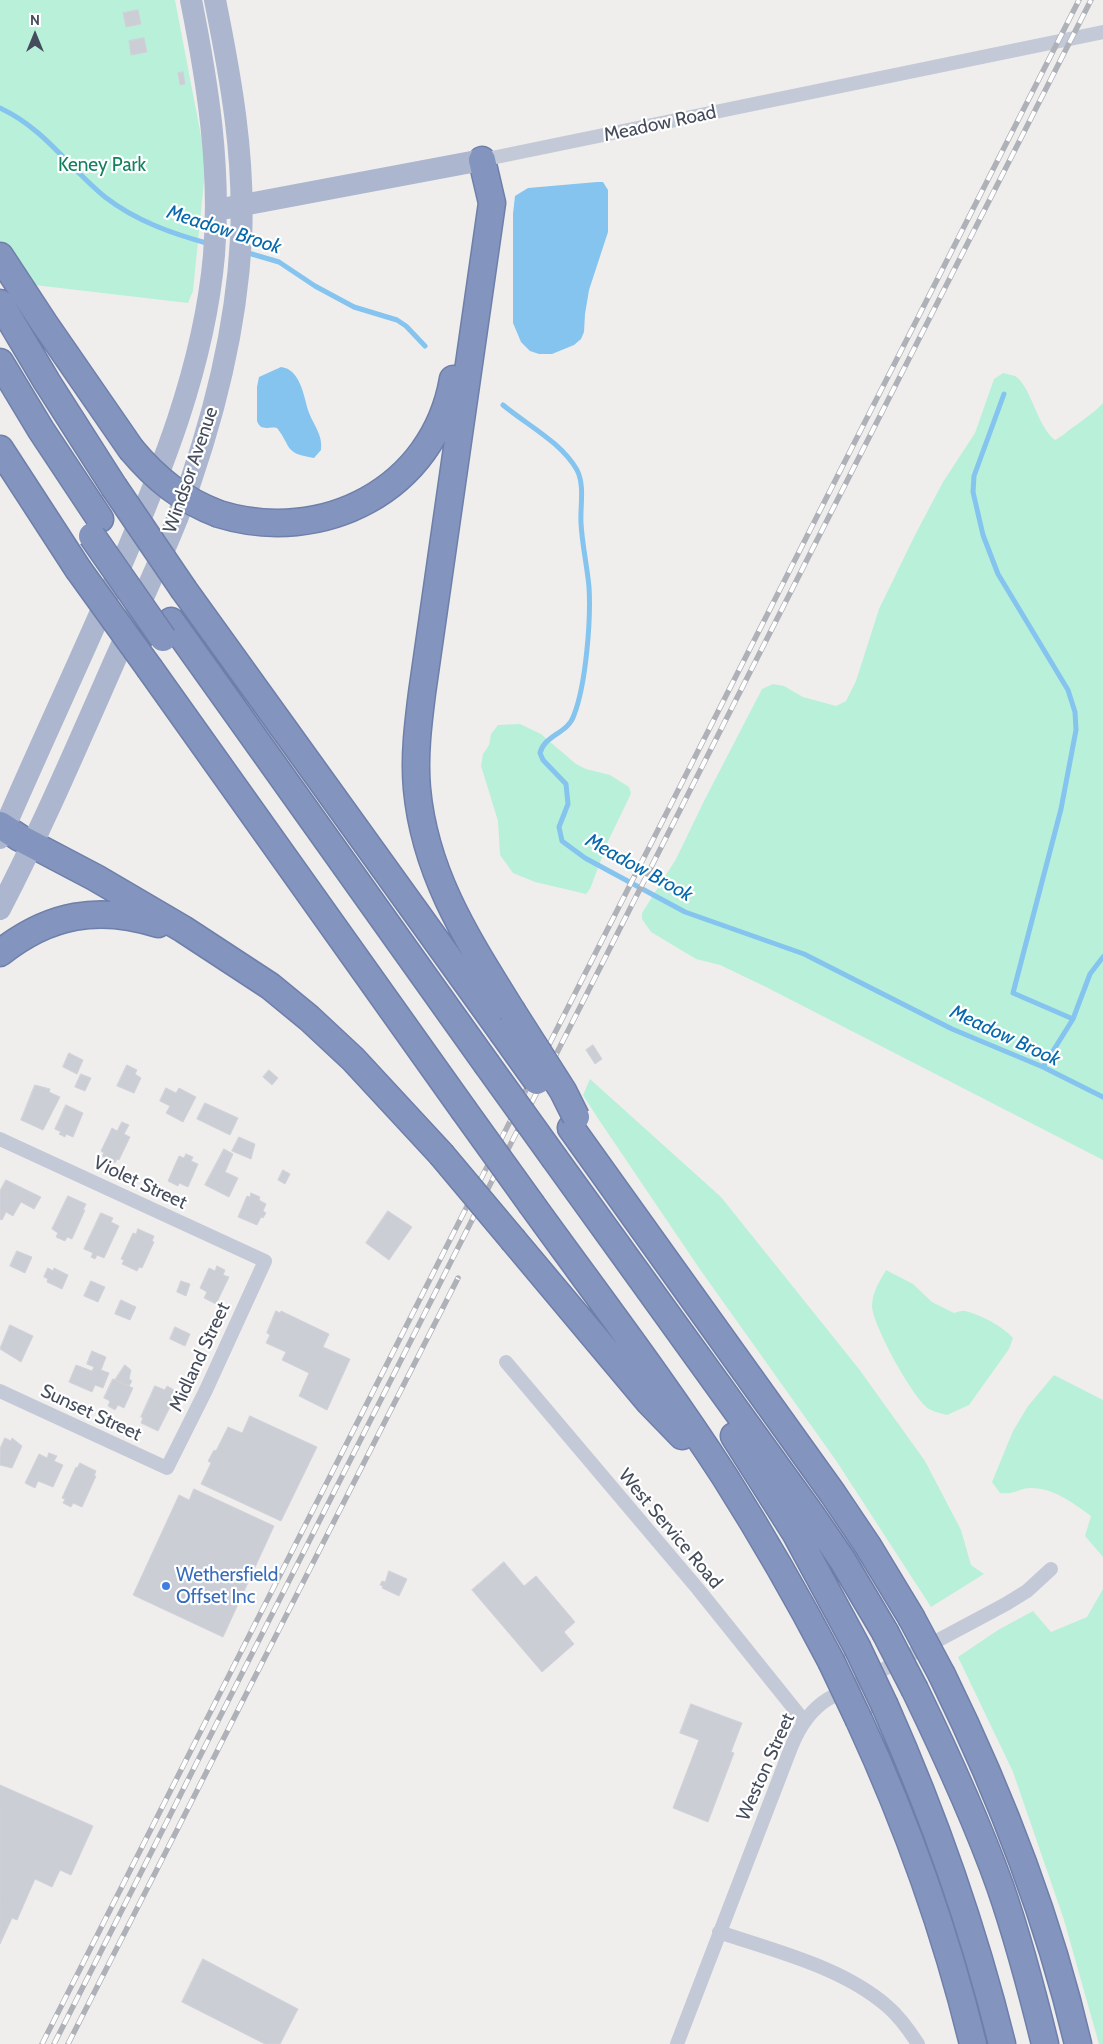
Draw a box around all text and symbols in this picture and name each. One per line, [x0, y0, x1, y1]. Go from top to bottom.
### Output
north arrow [10, 10, 60, 60]
text: N [30, 11, 40, 29]
street label: Meadow Road [602, 101, 718, 147]
park label: Keney Park [58, 154, 146, 176]
water label: Meadow Brook [164, 200, 284, 260]
street label: Windsor Avenue [159, 404, 223, 536]
water label: Meadow Brook [581, 829, 697, 907]
water label: Meadow Brook [946, 1000, 1064, 1072]
street label: Violet Street [90, 1151, 190, 1215]
street label: Midland Street [165, 1299, 235, 1415]
street label: Sunset Street [37, 1380, 145, 1446]
street label: West Service Road [613, 1464, 727, 1594]
place label: Wethersfield Offset Inc [176, 1564, 278, 1608]
marker: Wethersfield Offset Inc [160, 1580, 172, 1592]
street label: Weston Street [732, 1710, 800, 1824]

